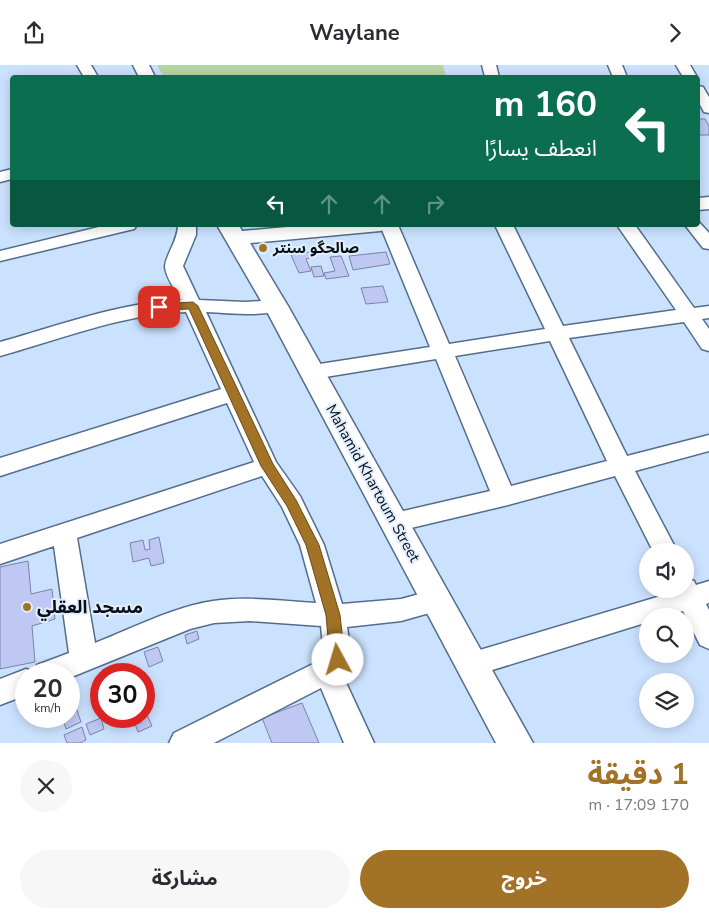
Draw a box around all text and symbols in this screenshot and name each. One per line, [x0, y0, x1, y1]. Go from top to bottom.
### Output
text: Waylane [309, 18, 400, 48]
icon: share [20, 19, 48, 47]
icon: forward [661, 19, 689, 47]
text: 160 m [494, 81, 597, 128]
icon: left [615, 95, 680, 160]
text: انعطف يسارًا [485, 134, 597, 164]
icon: left [262, 190, 290, 218]
icon: ahead [315, 190, 343, 218]
icon: ahead [368, 190, 396, 218]
icon: right [421, 190, 449, 218]
place label: صالحگو سنتر [272, 238, 359, 258]
marker: صالحگو سنتر [257, 242, 269, 254]
pin [138, 286, 180, 328]
icon: arrive [145, 293, 173, 321]
street label: Mahamid Khartoum Street [321, 401, 425, 566]
map controls [639, 543, 694, 728]
button: sound [639, 543, 694, 598]
place label: مسجد العقلي [37, 595, 143, 621]
marker: مسجد العقلي [21, 601, 33, 613]
button: search [639, 608, 694, 663]
position arrow [311, 633, 363, 685]
speed limit sign: 30 [90, 663, 155, 728]
text: 20 [32, 672, 63, 706]
button: layers [639, 673, 694, 728]
text: km/h [34, 700, 61, 716]
text: 1 دقيقة [587, 754, 689, 795]
button: close [20, 760, 72, 812]
text: 170 m · 17:09 [588, 794, 689, 816]
button: مشاركة [20, 850, 350, 908]
button: خروج [360, 850, 689, 908]

